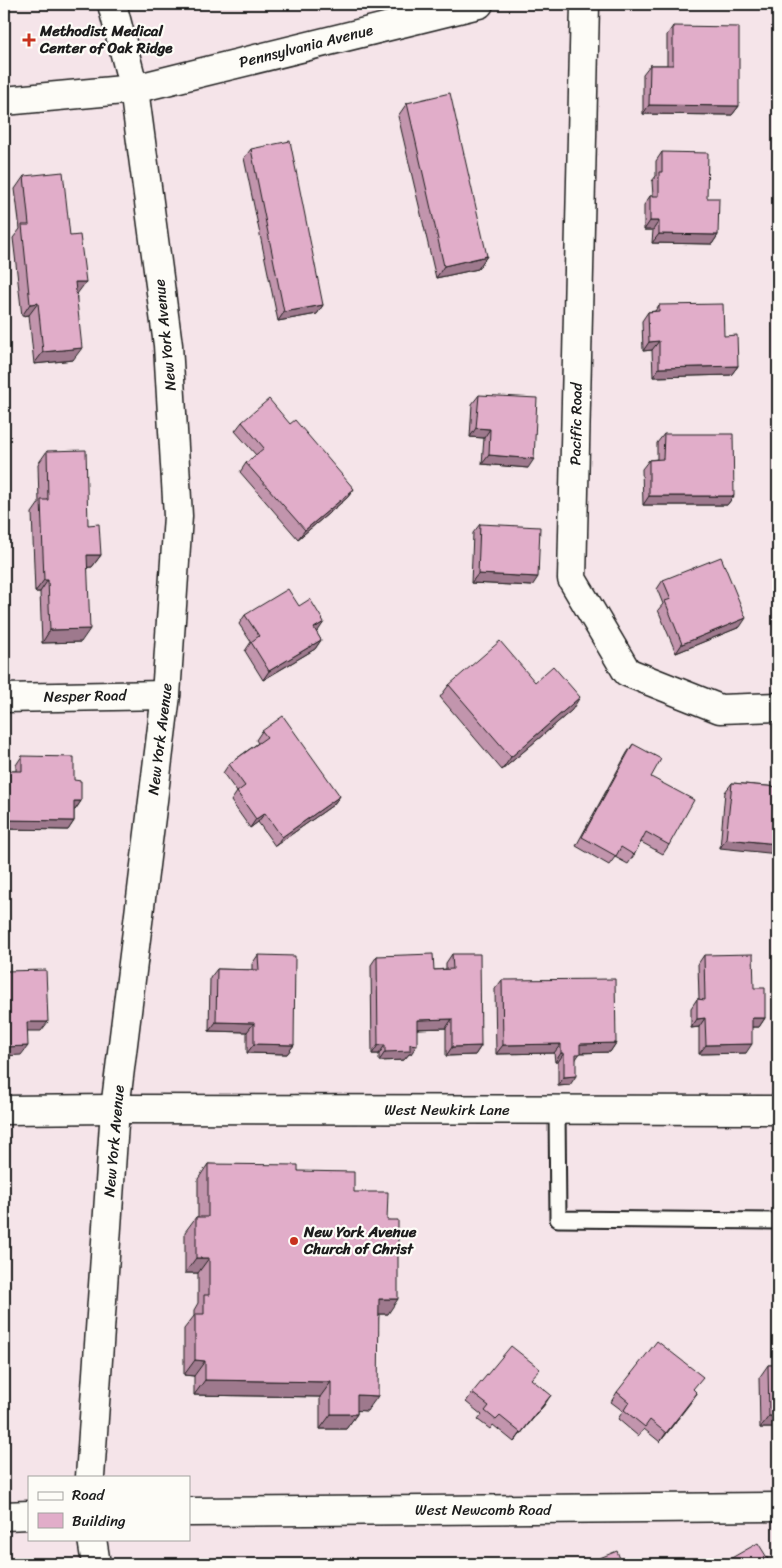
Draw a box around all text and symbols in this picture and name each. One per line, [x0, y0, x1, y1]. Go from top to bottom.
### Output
street label: Pennsylvania Avenue [236, 17, 376, 75]
place label: Methodist Medical Center of Oak Ridge [39, 18, 173, 61]
marker: Methodist Medical Center of Oak Ridge [22, 33, 36, 47]
street label: New York Avenue [146, 277, 184, 392]
street label: Pacific Road [562, 381, 590, 466]
street label: New York Avenue [140, 681, 180, 796]
street label: Nesper Road [43, 682, 128, 710]
street label: New York Avenue [96, 1084, 132, 1198]
street label: West Newkirk Lane [384, 1097, 510, 1123]
place label: New York Avenue Church of Christ [303, 1219, 417, 1262]
marker: New York Avenue Church of Christ [288, 1235, 300, 1247]
legend [28, 1476, 190, 1540]
text: Road [72, 1482, 105, 1508]
street label: West Newcomb Road [415, 1497, 552, 1523]
text: Building [72, 1508, 126, 1534]

